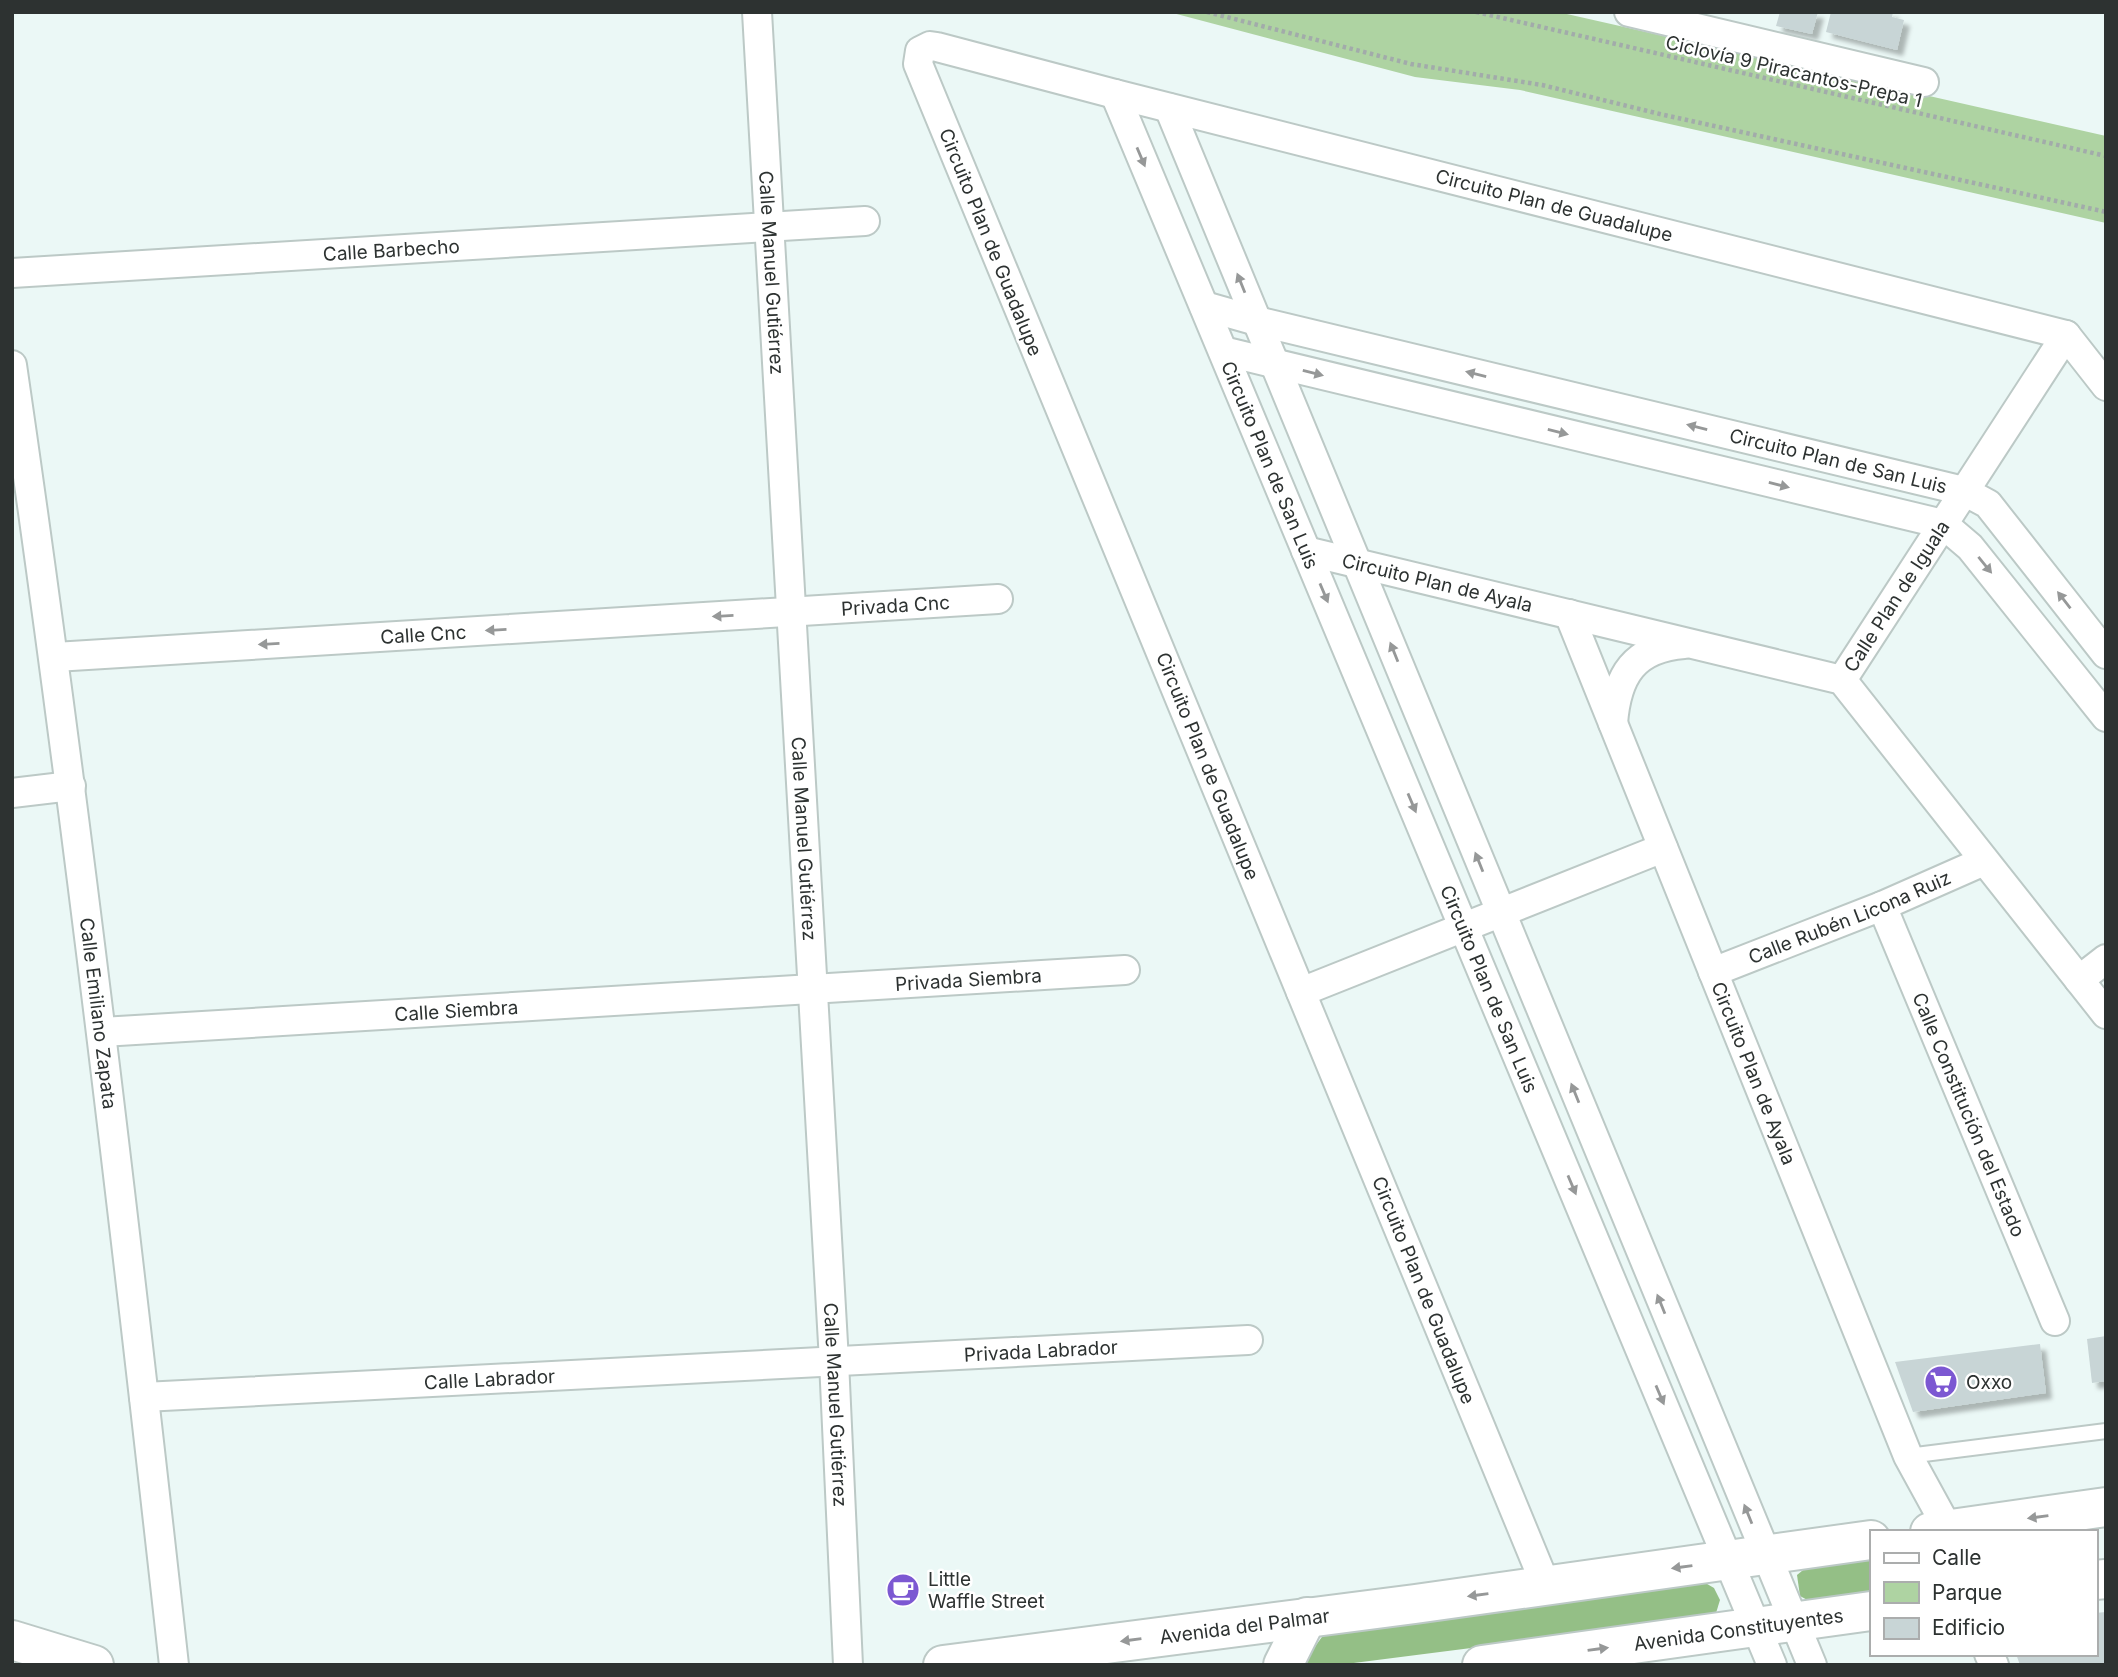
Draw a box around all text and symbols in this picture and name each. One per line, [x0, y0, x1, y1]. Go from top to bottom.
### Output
street label: Ciclovía 9 Piracantos-Prepa 1 [1663, 31, 1924, 112]
street label: Circuito Plan de Guadalupe [934, 125, 1047, 359]
one-way arrow [1135, 147, 1147, 167]
street label: Circuito Plan de Guadalupe [1433, 165, 1675, 247]
street label: Calle Manuel Gutiérrez [754, 170, 789, 375]
street label: Calle Barbecho [322, 235, 460, 266]
one-way arrow [1235, 273, 1247, 293]
street label: Circuito Plan de San Luis [1216, 358, 1323, 572]
one-way arrow [1302, 368, 1324, 379]
one-way arrow [1465, 368, 1487, 379]
one-way arrow [1686, 421, 1708, 432]
street label: Circuito Plan de San Luis [1727, 424, 1949, 499]
one-way arrow [1547, 427, 1569, 438]
one-way arrow [1768, 480, 1790, 491]
street label: Calle Plan de Iguala [1839, 516, 1955, 677]
street label: Circuito Plan de Ayala [1340, 549, 1535, 617]
one-way arrow [1977, 556, 1992, 574]
one-way arrow [1318, 583, 1330, 603]
street label: Privada Cnc [840, 591, 951, 621]
one-way arrow [2056, 592, 2071, 610]
one-way arrow [712, 611, 734, 622]
street label: Calle Cnc [380, 621, 467, 649]
one-way arrow [485, 624, 507, 635]
one-way arrow [258, 638, 280, 649]
one-way arrow [1388, 641, 1399, 662]
street label: Circuito Plan de Guadalupe [1151, 649, 1264, 883]
street label: Calle Manuel Gutiérrez [786, 736, 821, 941]
one-way arrow [1406, 792, 1417, 813]
one-way arrow [1474, 852, 1485, 873]
street label: Calle Rubén Licona Ruiz [1745, 866, 1954, 969]
street label: Circuito Plan de San Luis [1435, 882, 1542, 1096]
street label: Calle Emiliano Zapata [75, 916, 121, 1110]
street label: Privada Siembra [894, 964, 1043, 996]
street label: Circuito Plan de Ayala [1706, 978, 1801, 1168]
street label: Calle Constitución del Estado [1907, 989, 2030, 1240]
street label: Calle Siembra [394, 996, 519, 1026]
one-way arrow [1569, 1083, 1580, 1104]
street label: Circuito Plan de Guadalupe [1367, 1173, 1480, 1407]
one-way arrow [1567, 1175, 1578, 1196]
one-way arrow [1656, 1293, 1667, 1314]
street label: Calle Manuel Gutiérrez [819, 1302, 852, 1507]
street label: Privada Labrador [963, 1336, 1118, 1367]
supermarket icon: Oxxo [1922, 1363, 1960, 1401]
street label: Calle Labrador [423, 1365, 556, 1395]
place label: Oxxo [1966, 1371, 2012, 1394]
one-way arrow [1655, 1385, 1666, 1406]
one-way arrow [1743, 1503, 1754, 1524]
one-way arrow [2027, 1511, 2049, 1522]
legend [1870, 1530, 2097, 1656]
text: Calle [1932, 1545, 1982, 1570]
one-way arrow [1671, 1561, 1693, 1572]
place label: Little Waffle Street [928, 1568, 1044, 1613]
cafe icon: Little Waffle Street [884, 1571, 922, 1609]
text: Parque [1932, 1580, 2002, 1605]
one-way arrow [1467, 1590, 1489, 1601]
street label: Avenida del Palmar [1158, 1604, 1331, 1649]
street label: Avenida Constituyentes [1632, 1604, 1845, 1656]
text: Edificio [1932, 1615, 2005, 1640]
one-way arrow [1120, 1635, 1142, 1646]
one-way arrow [1587, 1643, 1609, 1654]

